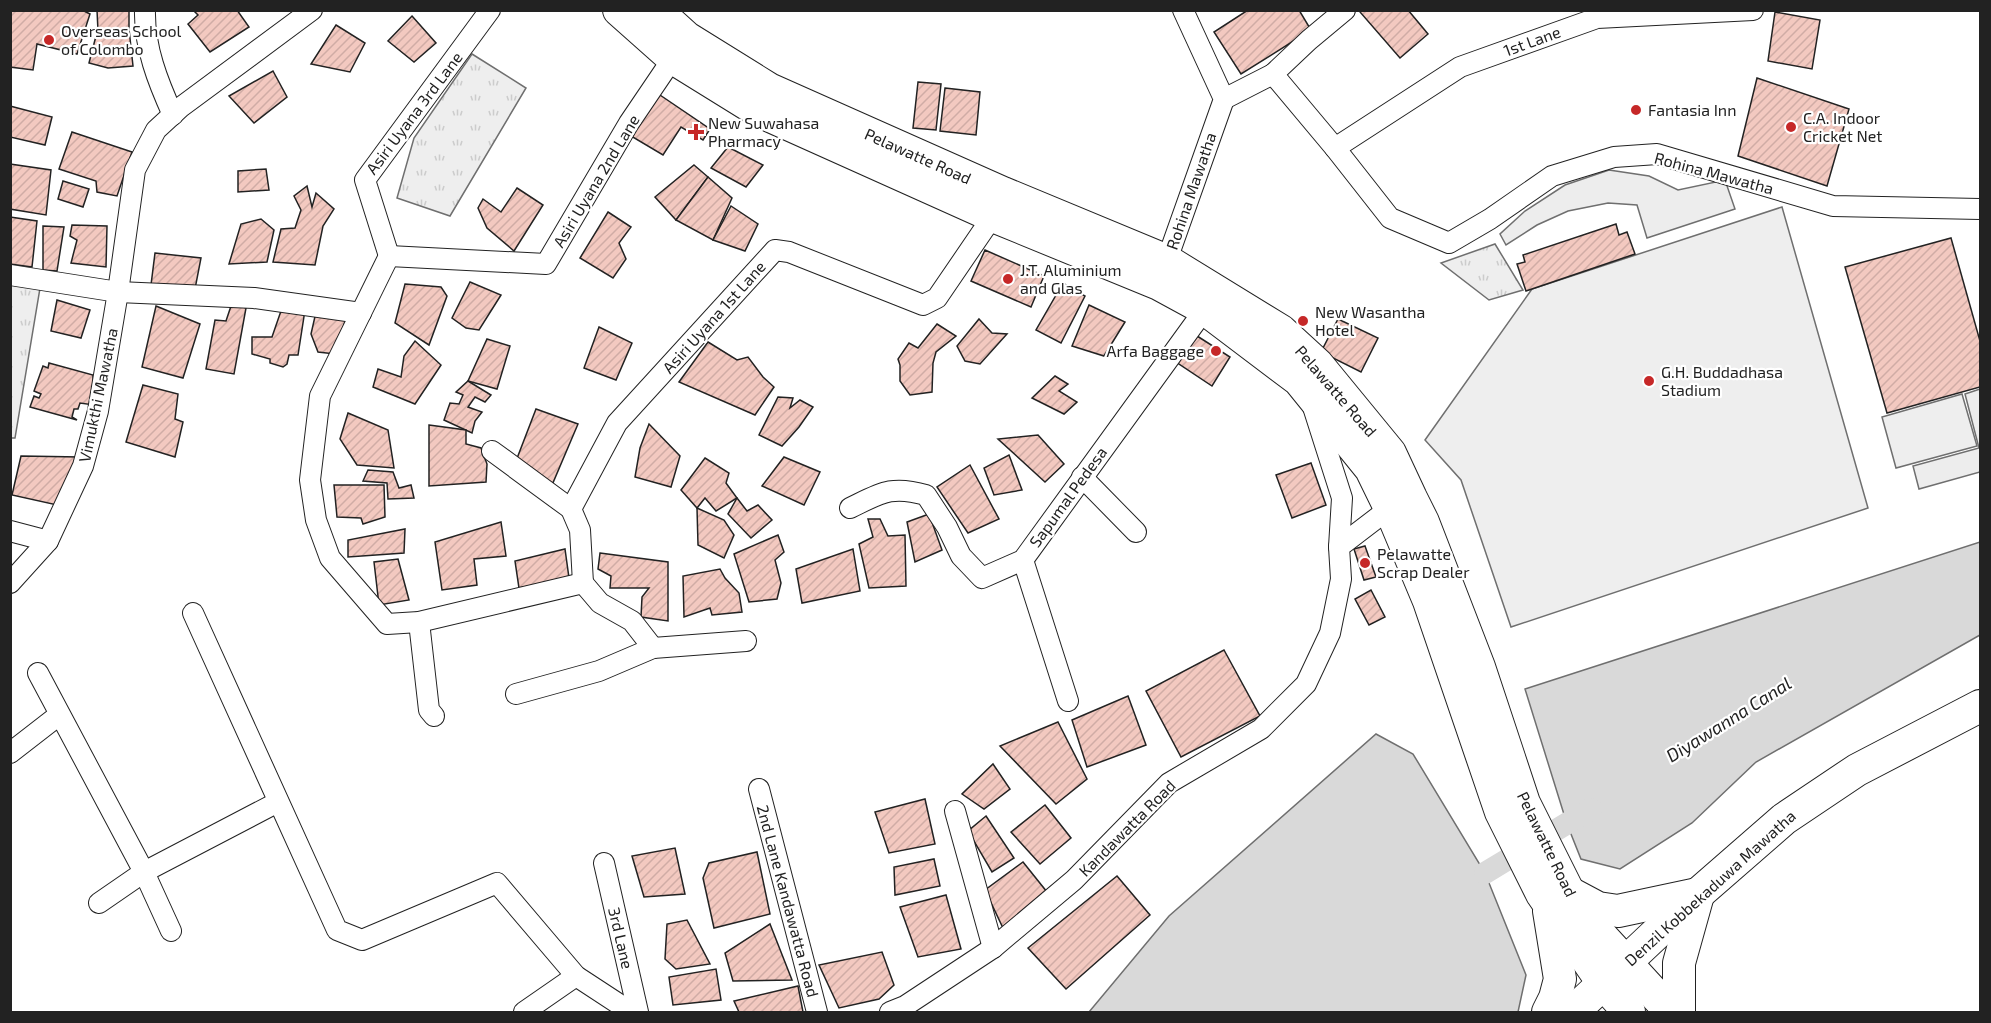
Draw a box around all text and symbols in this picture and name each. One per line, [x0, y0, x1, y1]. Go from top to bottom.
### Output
place label: Overseas School of Colombo [61, 21, 182, 58]
street label: 1st Lane [1501, 22, 1563, 60]
marker: Overseas School of Colombo [42, 33, 56, 47]
street label: Asiri Uyana 3rd Lane [361, 48, 466, 178]
place label: Fantasia Inn [1648, 100, 1736, 119]
marker: Fantasia Inn [1629, 103, 1643, 117]
place label: C.A. Indoor Cricket Net [1803, 108, 1882, 145]
street label: Asiri Uyana 2nd Lane [548, 111, 643, 251]
place label: New Suwahasa Pharmacy [708, 113, 819, 150]
marker: C.A. Indoor Cricket Net [1784, 120, 1798, 134]
street label: Pelawatte Road [862, 124, 974, 188]
marker: New Suwahasa Pharmacy [689, 125, 703, 139]
street label: Rohina Mawatha [1162, 130, 1219, 252]
street label: Rohina Mawatha [1652, 147, 1776, 198]
street label: Asiri Uyana 1st Lane [658, 257, 769, 377]
place label: J.T. Aluminium and Glas [1020, 260, 1122, 297]
marker: J.T. Aluminium and Glas [1001, 272, 1015, 286]
place label: New Wasantha Hotel [1315, 302, 1425, 339]
marker: New Wasantha Hotel [1296, 314, 1310, 328]
street label: Vimukthi Mawatha [74, 326, 121, 464]
place label: Arfa Baggage [1106, 341, 1204, 360]
street label: Pelawatte Road [1292, 341, 1381, 440]
marker: Arfa Baggage [1209, 344, 1223, 358]
place label: G.H. Buddadhasa Stadium [1661, 362, 1783, 399]
marker: G.H. Buddadhasa Stadium [1642, 374, 1656, 388]
street label: Sapumal Pedesa [1025, 443, 1110, 551]
place label: Pelawatte Scrap Dealer [1377, 544, 1470, 581]
marker: Pelawatte Scrap Dealer [1358, 556, 1372, 570]
water label: Diyawanna Canal [1662, 672, 1795, 767]
street label: Kandawatta Road [1074, 775, 1179, 880]
street label: Pelawatte Road [1514, 788, 1581, 899]
street label: 2nd Lane Kandawatta Road [754, 803, 823, 999]
street label: Denzil Kobbekaduwa Mawatha [1620, 806, 1799, 969]
street label: 3rd Lane [605, 905, 638, 971]

